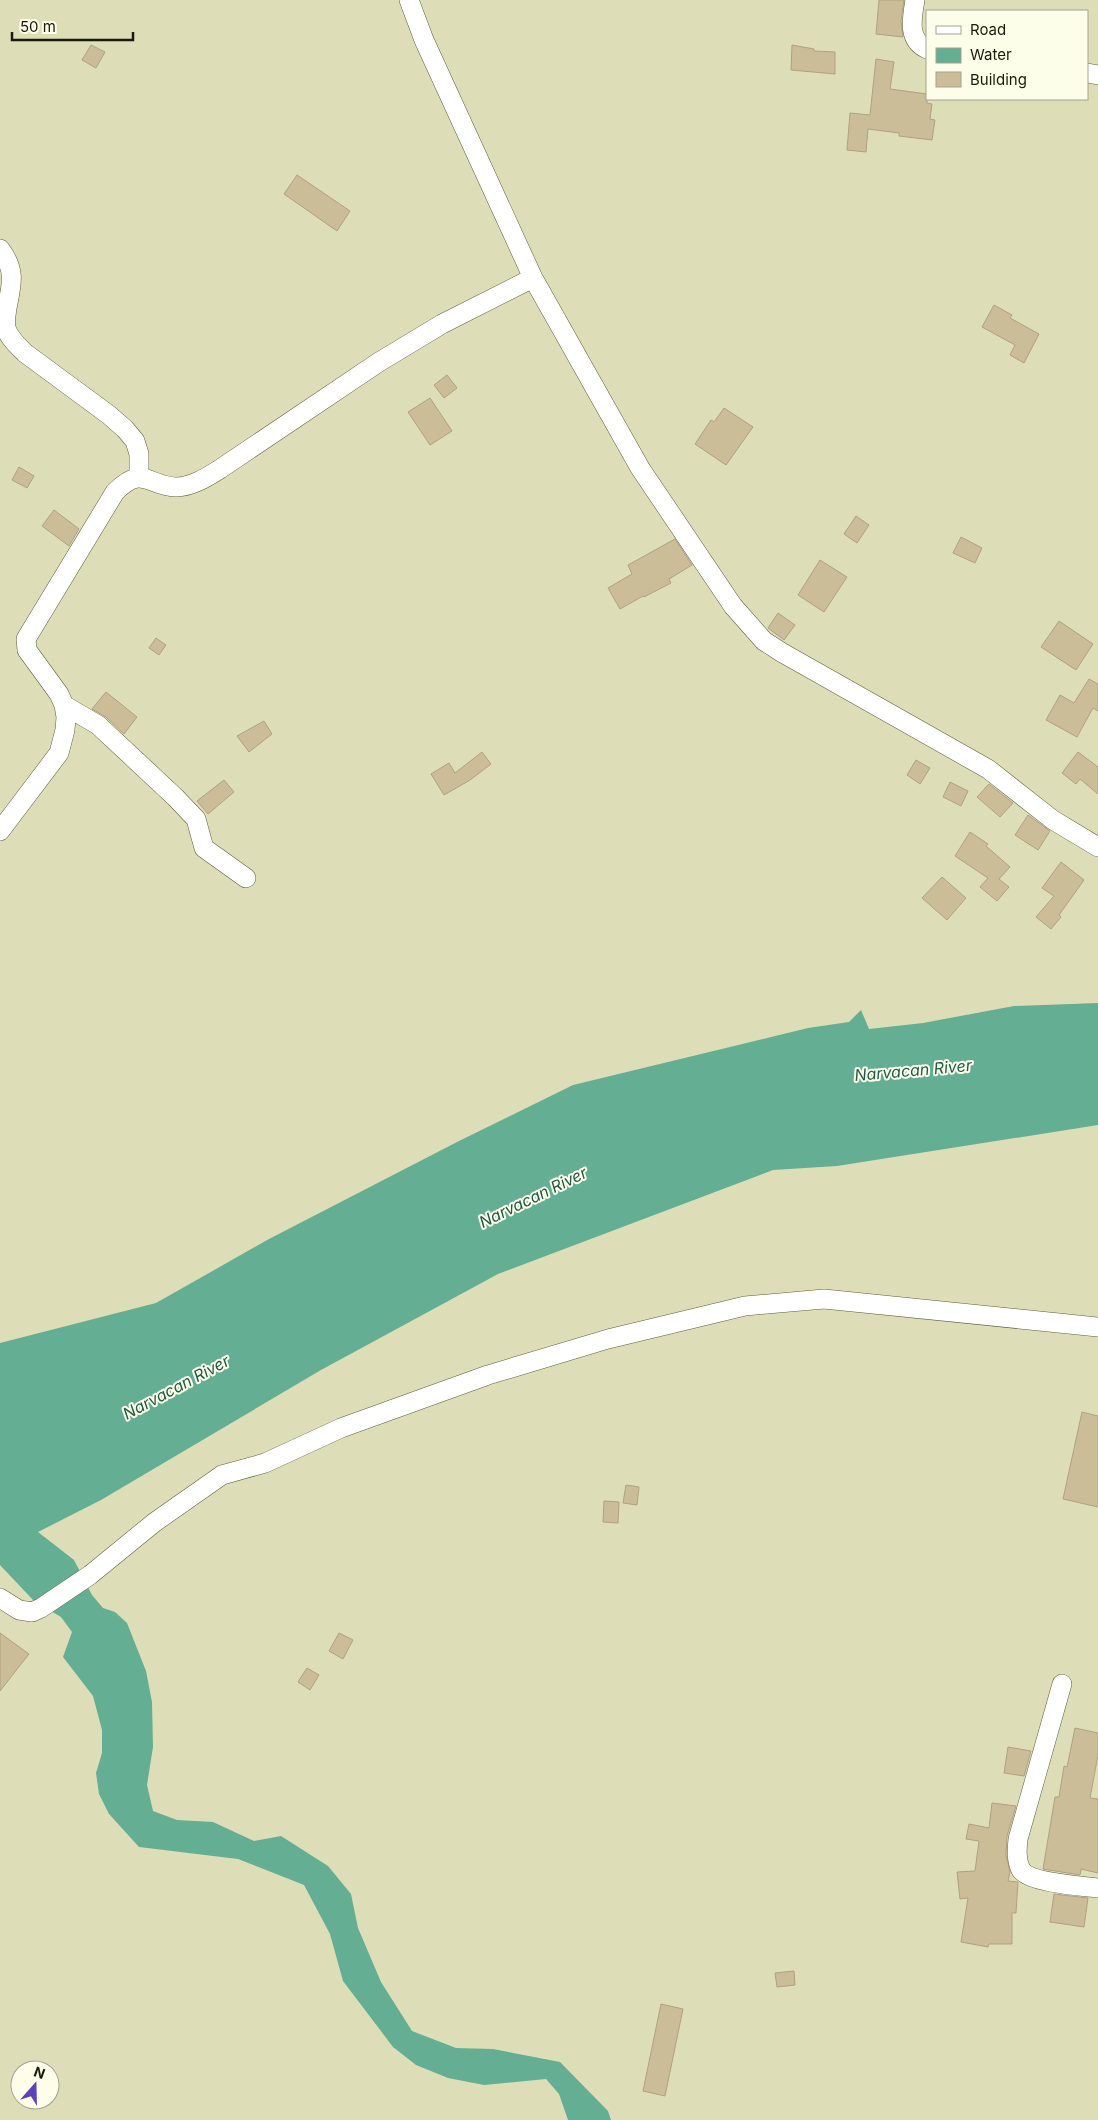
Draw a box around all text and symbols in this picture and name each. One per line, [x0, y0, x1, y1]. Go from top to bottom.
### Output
scale bar [12, 10, 134, 42]
legend [926, 10, 1088, 100]
text: 50 m [20, 17, 56, 36]
text: Road [970, 20, 1006, 39]
text: Water [970, 45, 1012, 64]
text: Building [970, 70, 1027, 89]
water label: Narvacan River [854, 1055, 973, 1085]
water label: Narvacan River [476, 1162, 591, 1232]
water label: Narvacan River [119, 1350, 234, 1423]
north arrow [10, 2060, 60, 2110]
text: N [32, 2063, 48, 2082]

